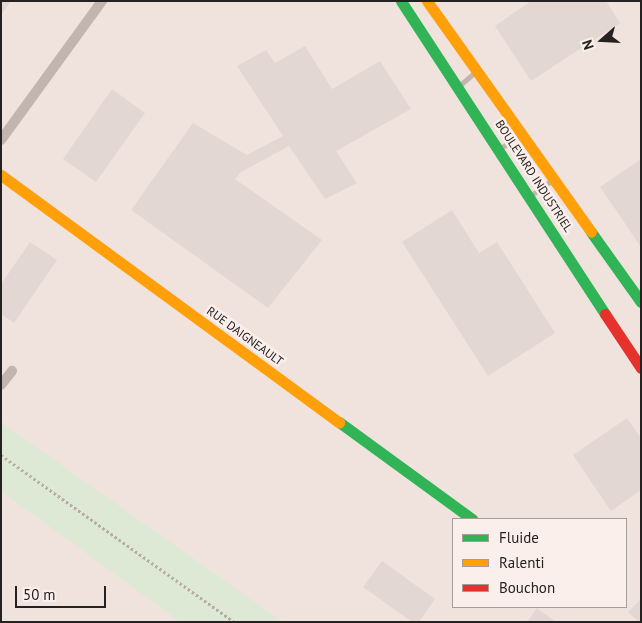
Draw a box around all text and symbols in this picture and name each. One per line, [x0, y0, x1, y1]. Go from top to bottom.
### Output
north arrow [577, 15, 627, 65]
text: N [578, 38, 598, 52]
street label: BOULEVARD INDUSTRIEL [492, 117, 576, 235]
street label: RUE DAIGNEAULT [204, 304, 286, 368]
legend [452, 518, 627, 608]
text: Fluide [499, 528, 539, 547]
text: Ralenti [499, 553, 545, 572]
scale bar [18, 576, 109, 608]
text: Bouchon [499, 578, 555, 597]
text: 50 m [23, 585, 56, 604]

